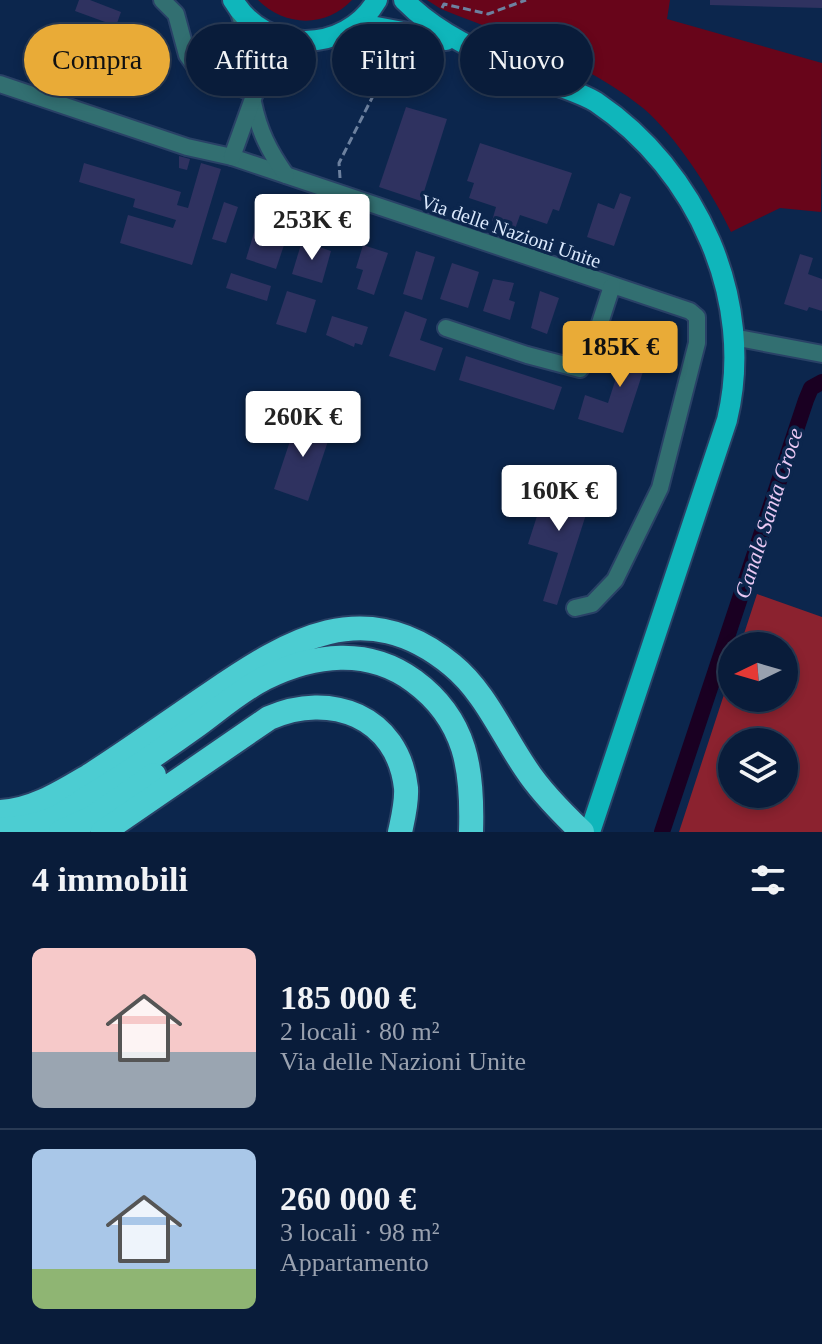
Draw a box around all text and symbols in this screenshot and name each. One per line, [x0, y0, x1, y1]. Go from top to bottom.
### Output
chip: Compra [24, 24, 170, 96]
chip: Affitta [186, 24, 316, 96]
chip: Filtri [332, 24, 444, 96]
chip: Nuovo [460, 24, 593, 96]
street label: Via delle Nazioni Unite [418, 190, 604, 272]
pin: 253K € [247, 194, 377, 262]
text: 253K € [273, 205, 351, 234]
pin: 185K € [555, 321, 685, 389]
text: 185K € [581, 332, 659, 361]
pin: 260K € [238, 391, 368, 459]
text: 260K € [264, 402, 342, 431]
water label: Canale Santa Croce [729, 425, 808, 601]
pin: 160K € [494, 465, 624, 533]
text: 160K € [520, 476, 598, 505]
north arrow [718, 632, 798, 712]
map controls [718, 632, 798, 808]
button: layers [718, 728, 798, 808]
icon: filters [746, 858, 790, 902]
text: 4 immobili [32, 861, 188, 898]
text: 185 000 € [280, 979, 416, 1016]
icon: home [96, 980, 192, 1076]
text: 2 locali · 80 m² [280, 1017, 439, 1046]
text: Via delle Nazioni Unite [280, 1047, 526, 1076]
text: 260 000 € [280, 1180, 416, 1217]
icon: home [96, 1181, 192, 1277]
text: 3 locali · 98 m² [280, 1218, 439, 1247]
text: Appartamento [280, 1248, 429, 1277]

